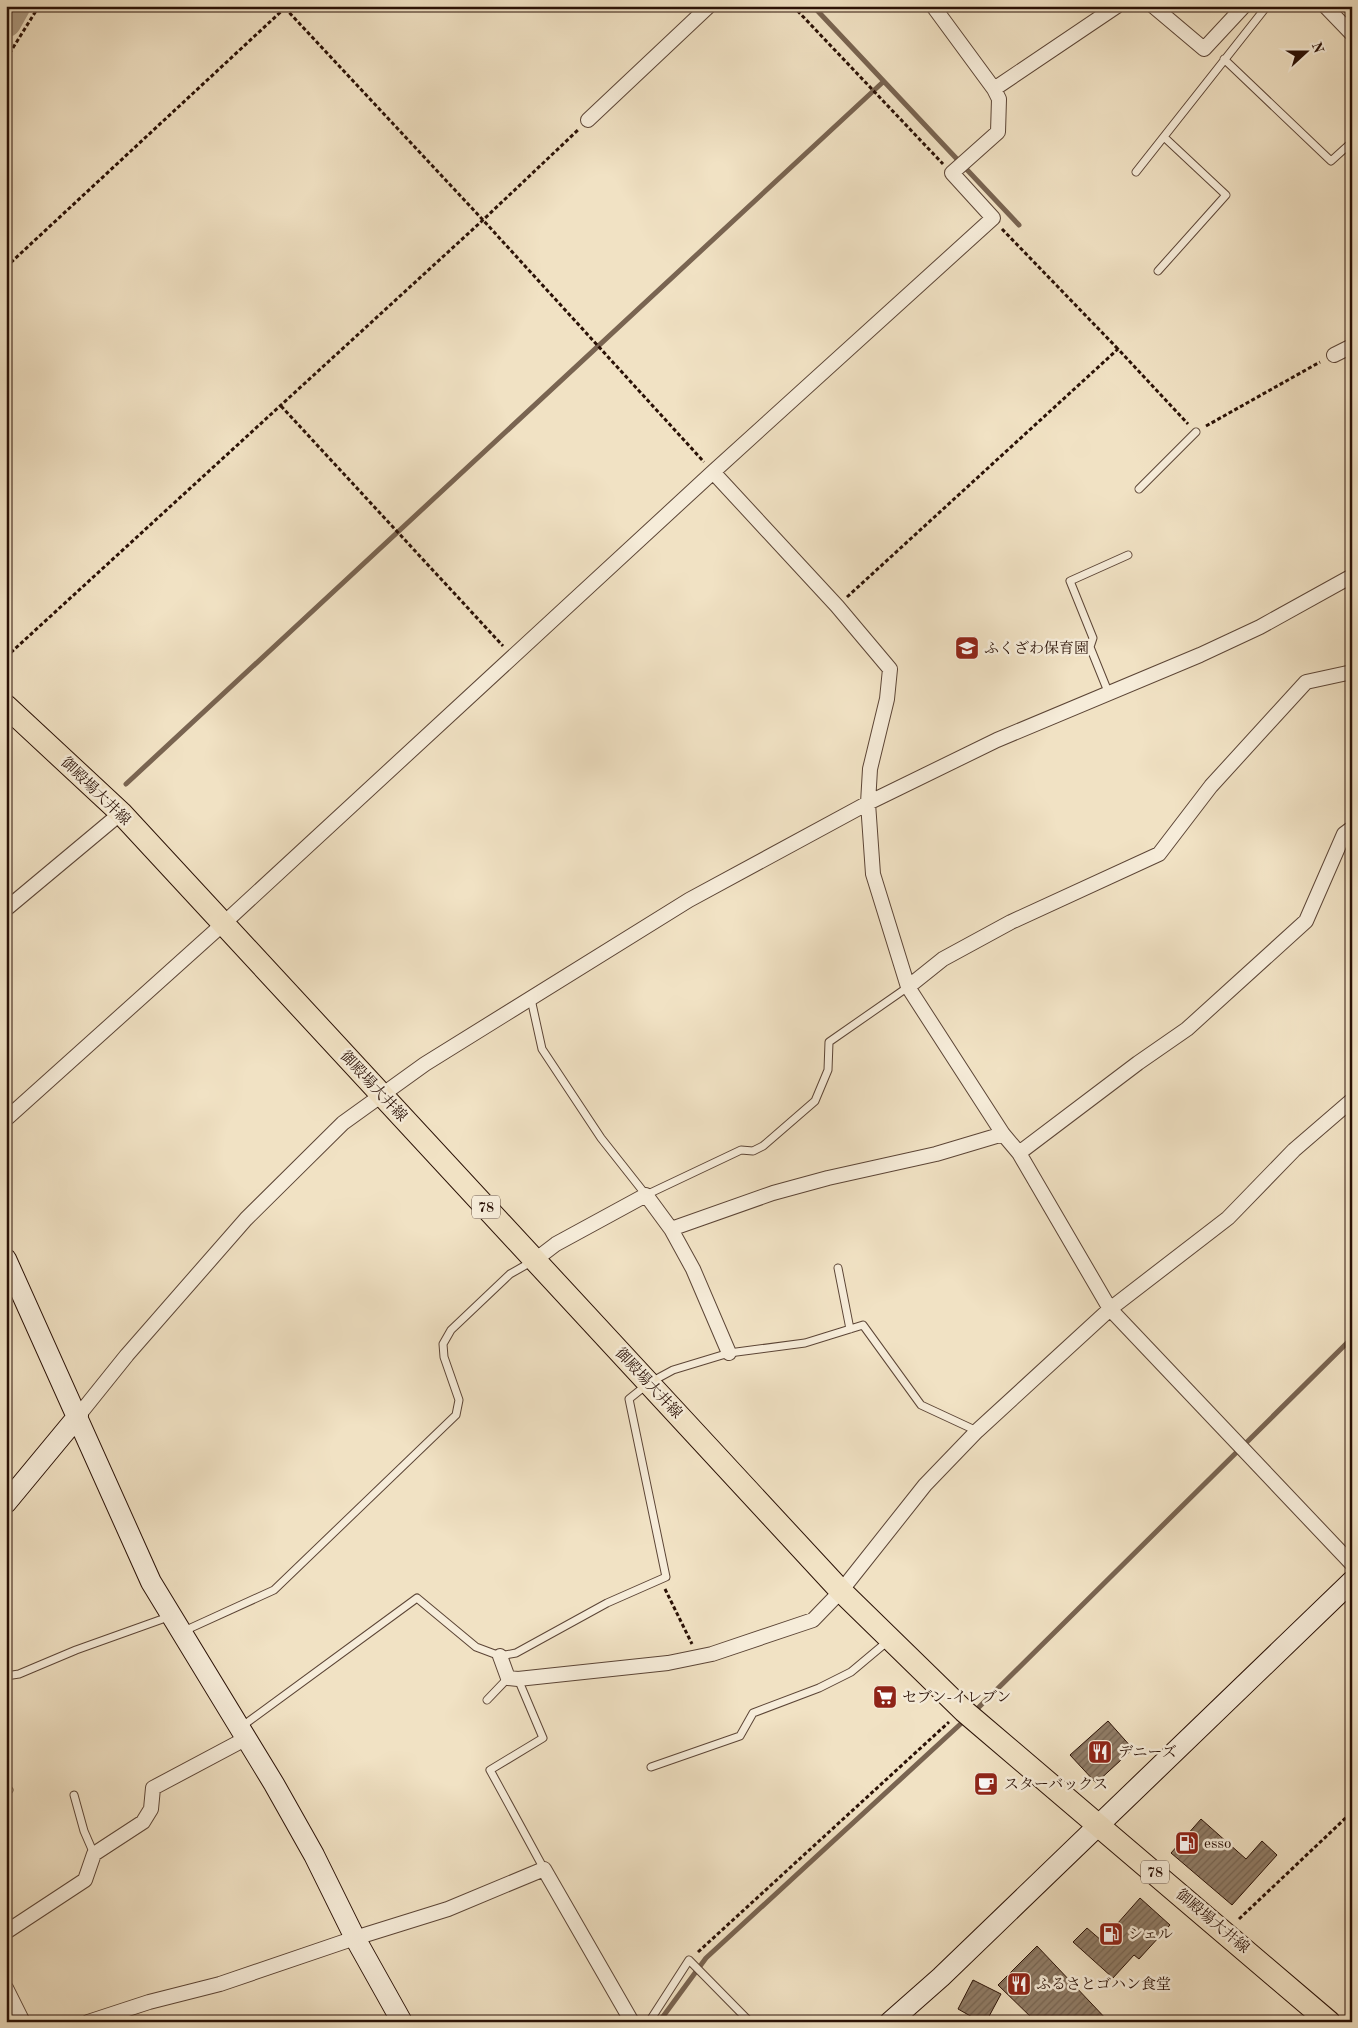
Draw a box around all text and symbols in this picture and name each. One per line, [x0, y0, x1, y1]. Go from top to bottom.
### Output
north arrow [1280, 28, 1330, 78]
text: N [1309, 40, 1326, 55]
school or university icon: ふくざわ保育園 [954, 635, 980, 661]
place label: ふくざわ保育園 [984, 640, 1089, 657]
street label: 御殿場大井線 [57, 754, 134, 829]
street label: 御殿場大井線 [337, 1048, 411, 1125]
road number: 78 [472, 1196, 500, 1218]
street label: 御殿場大井線 [612, 1345, 686, 1422]
supermarket icon: セブン-イレブン [872, 1684, 898, 1710]
place label: セブン-イレブン [902, 1689, 1011, 1706]
restaurant icon: デニーズ [1087, 1739, 1113, 1765]
place label: デニーズ [1118, 1744, 1177, 1761]
cafe icon: スターバックス [973, 1771, 999, 1797]
place label: スターバックス [1004, 1777, 1108, 1793]
fuel station icon: esso [1174, 1830, 1200, 1856]
place label: esso [1204, 1837, 1231, 1852]
road number: 78 [1141, 1860, 1169, 1884]
street label: 御殿場大井線 [1173, 1886, 1253, 1957]
fuel station icon: シェル [1098, 1921, 1124, 1947]
place label: シェル [1128, 1928, 1173, 1943]
restaurant icon: ふるさとゴハン食堂 [1006, 1971, 1032, 1997]
place label: ふるさとゴハン食堂 [1036, 1976, 1171, 1993]

